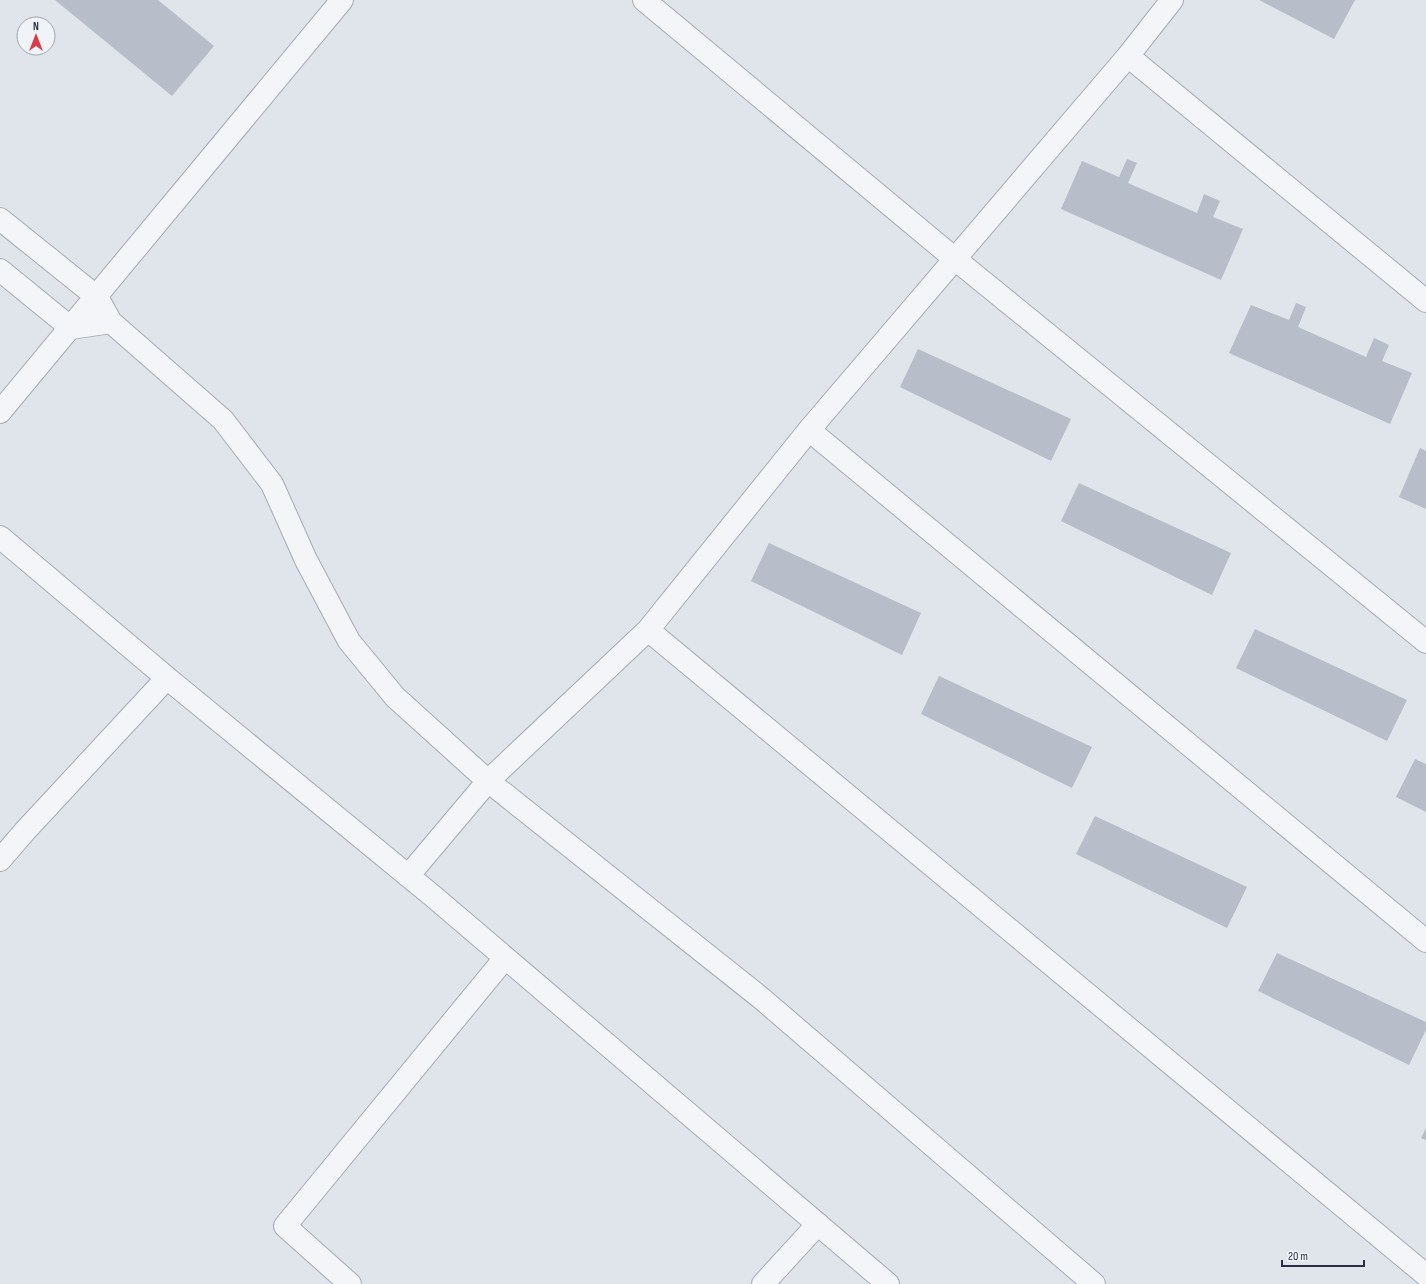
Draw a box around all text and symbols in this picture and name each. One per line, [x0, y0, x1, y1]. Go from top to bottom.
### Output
north arrow [16, 16, 56, 56]
text: N [33, 20, 39, 33]
scale bar [1282, 1242, 1364, 1268]
text: 20 m [1288, 1249, 1308, 1264]

